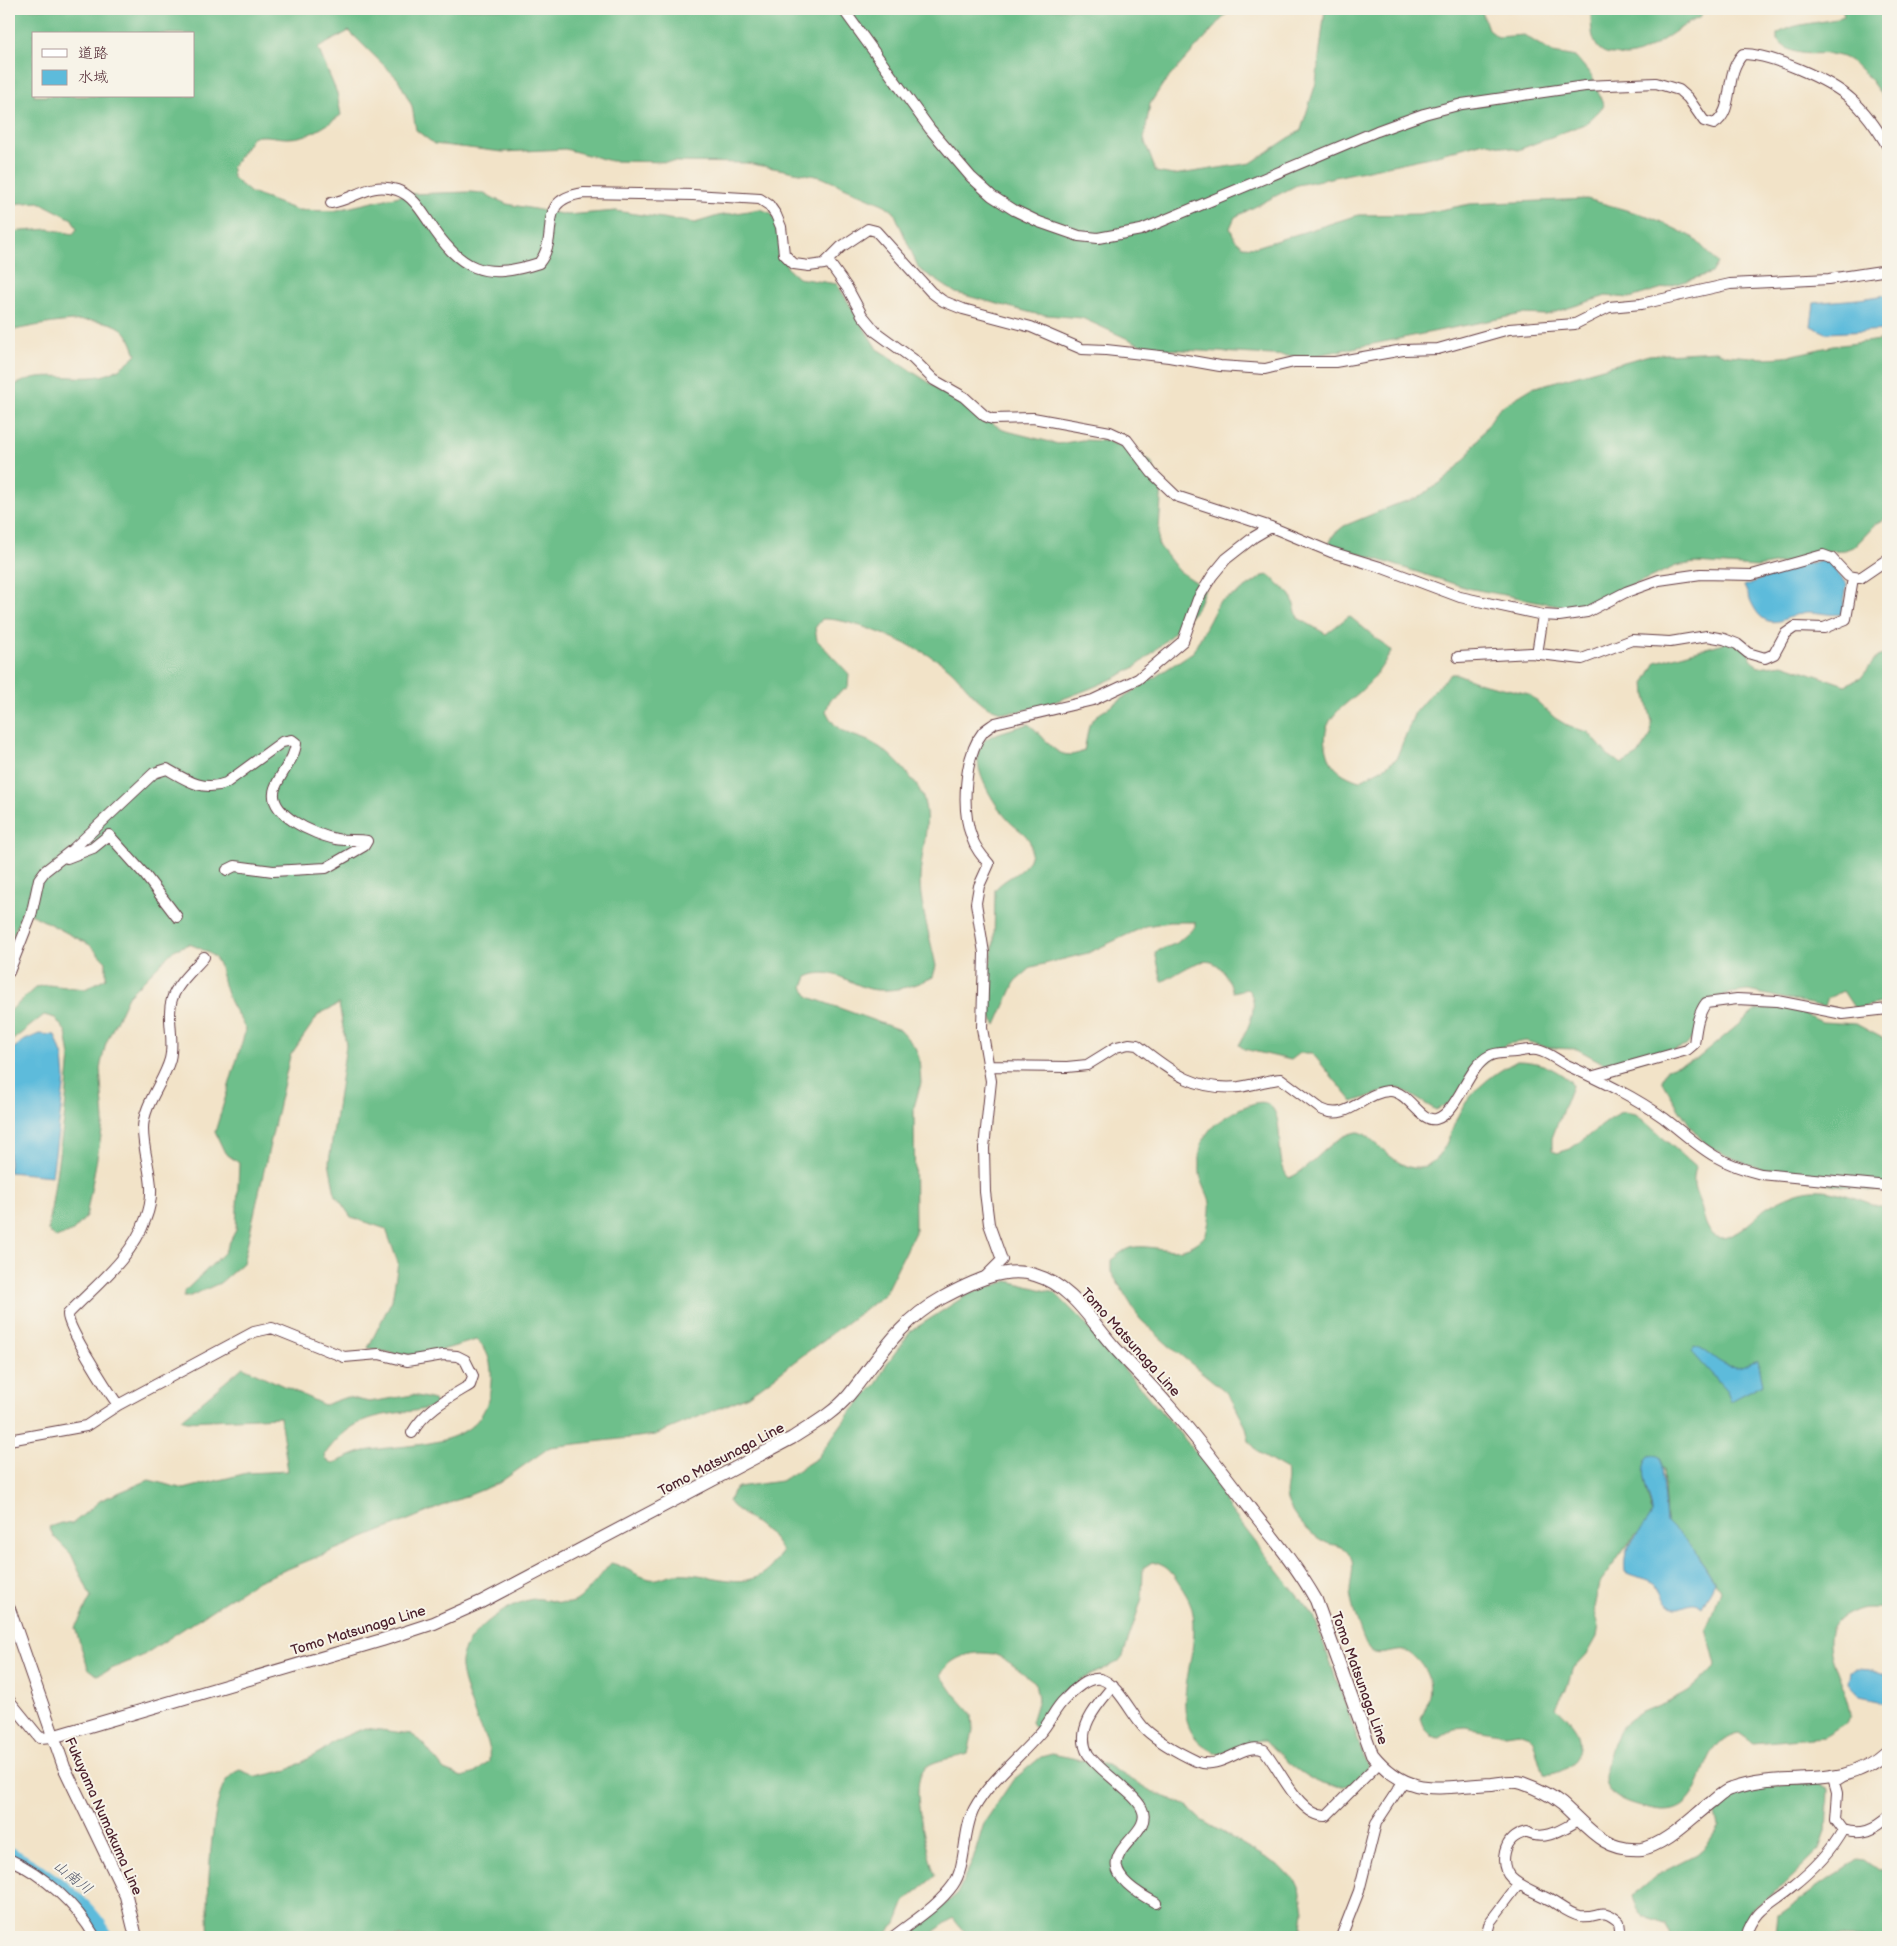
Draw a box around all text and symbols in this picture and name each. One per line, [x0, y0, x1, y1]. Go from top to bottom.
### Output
legend [32, 32, 195, 98]
text: 道路 [78, 44, 108, 63]
text: 水域 [78, 68, 108, 87]
street label: Tomo Matsunaga Line [1077, 1285, 1184, 1400]
street label: Tomo Matsunaga Line [655, 1419, 787, 1500]
street label: Tomo Matsunaga Line [289, 1602, 428, 1659]
street label: Tomo Matsunaga Line [1328, 1609, 1392, 1747]
street label: Fukuyama Numakuma Line [61, 1735, 146, 1898]
water label: 山南川 [49, 1856, 96, 1899]

